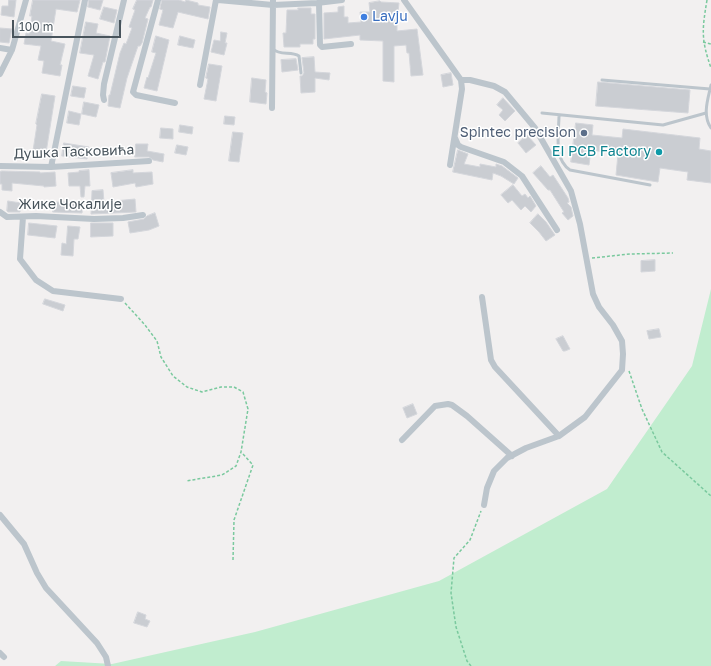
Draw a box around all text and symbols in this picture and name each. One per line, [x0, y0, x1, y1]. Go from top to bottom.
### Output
place label: Lavju [372, 9, 408, 25]
scale bar [14, 12, 123, 38]
marker: Lavju [359, 12, 369, 22]
text: 100 m [19, 19, 53, 34]
place label: Spintec precision [460, 125, 576, 141]
marker: Spintec precision [579, 128, 589, 138]
street label: Душка Тасковића [13, 142, 135, 162]
place label: EI PCB Factory [552, 144, 651, 160]
marker: EI PCB Factory [654, 147, 664, 157]
street label: Жике Чокалије [18, 197, 122, 213]

